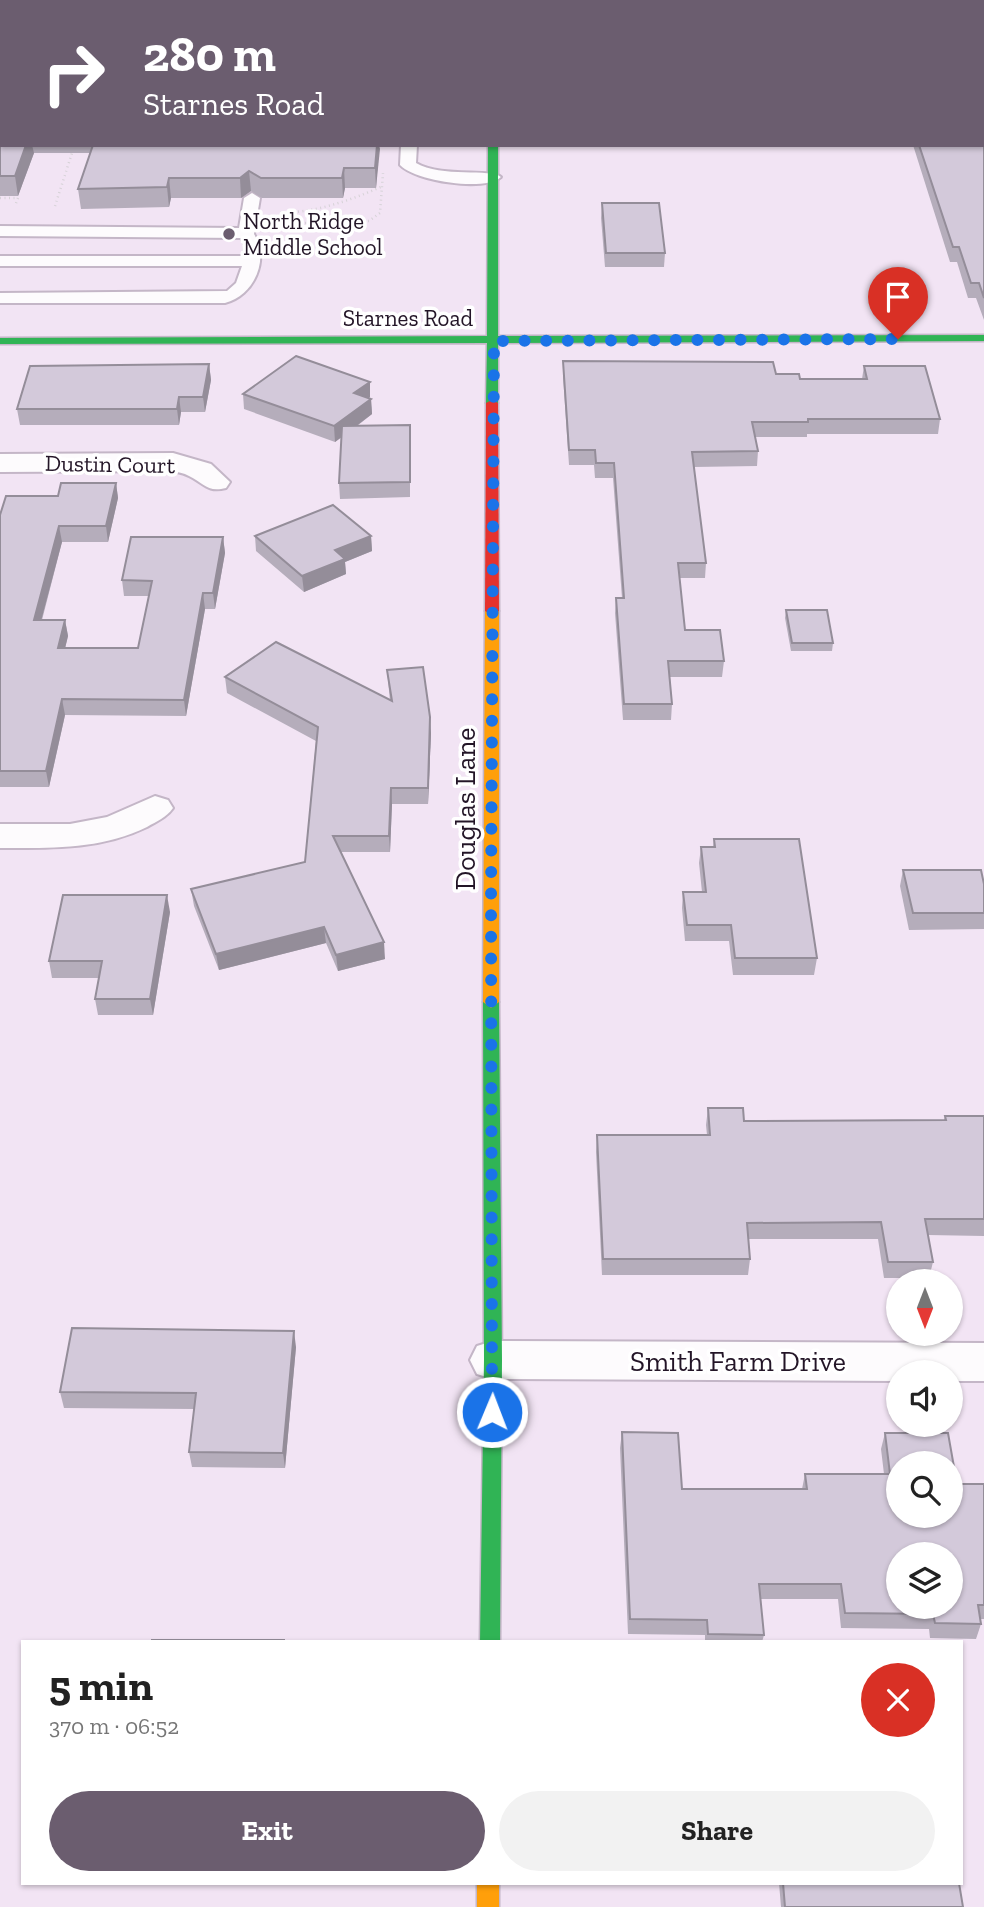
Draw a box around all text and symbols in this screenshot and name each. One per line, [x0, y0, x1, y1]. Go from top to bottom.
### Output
text: 280 m [143, 25, 276, 84]
icon: right [28, 28, 119, 119]
text: Starnes Road [143, 85, 324, 123]
place label: North Ridge Middle School [243, 207, 383, 261]
marker: North Ridge Middle School [221, 226, 237, 242]
pin [868, 267, 928, 339]
icon: arrive [879, 278, 917, 316]
street label: Starnes Road [343, 304, 474, 332]
street label: Dustin Court [45, 449, 176, 479]
street label: Douglas Lane [449, 728, 482, 890]
north arrow [886, 1269, 962, 1346]
map controls [886, 1269, 963, 1619]
street label: Smith Farm Drive [630, 1345, 846, 1378]
button: sound [886, 1360, 963, 1437]
position arrow [455, 1375, 529, 1449]
button: search [886, 1451, 963, 1528]
button: layers [886, 1542, 963, 1619]
text: 5 min [49, 1660, 153, 1711]
button: close [861, 1663, 935, 1737]
text: 370 m · 06:52 [49, 1712, 179, 1740]
button: Exit [49, 1791, 485, 1871]
button: Share [499, 1791, 935, 1871]

